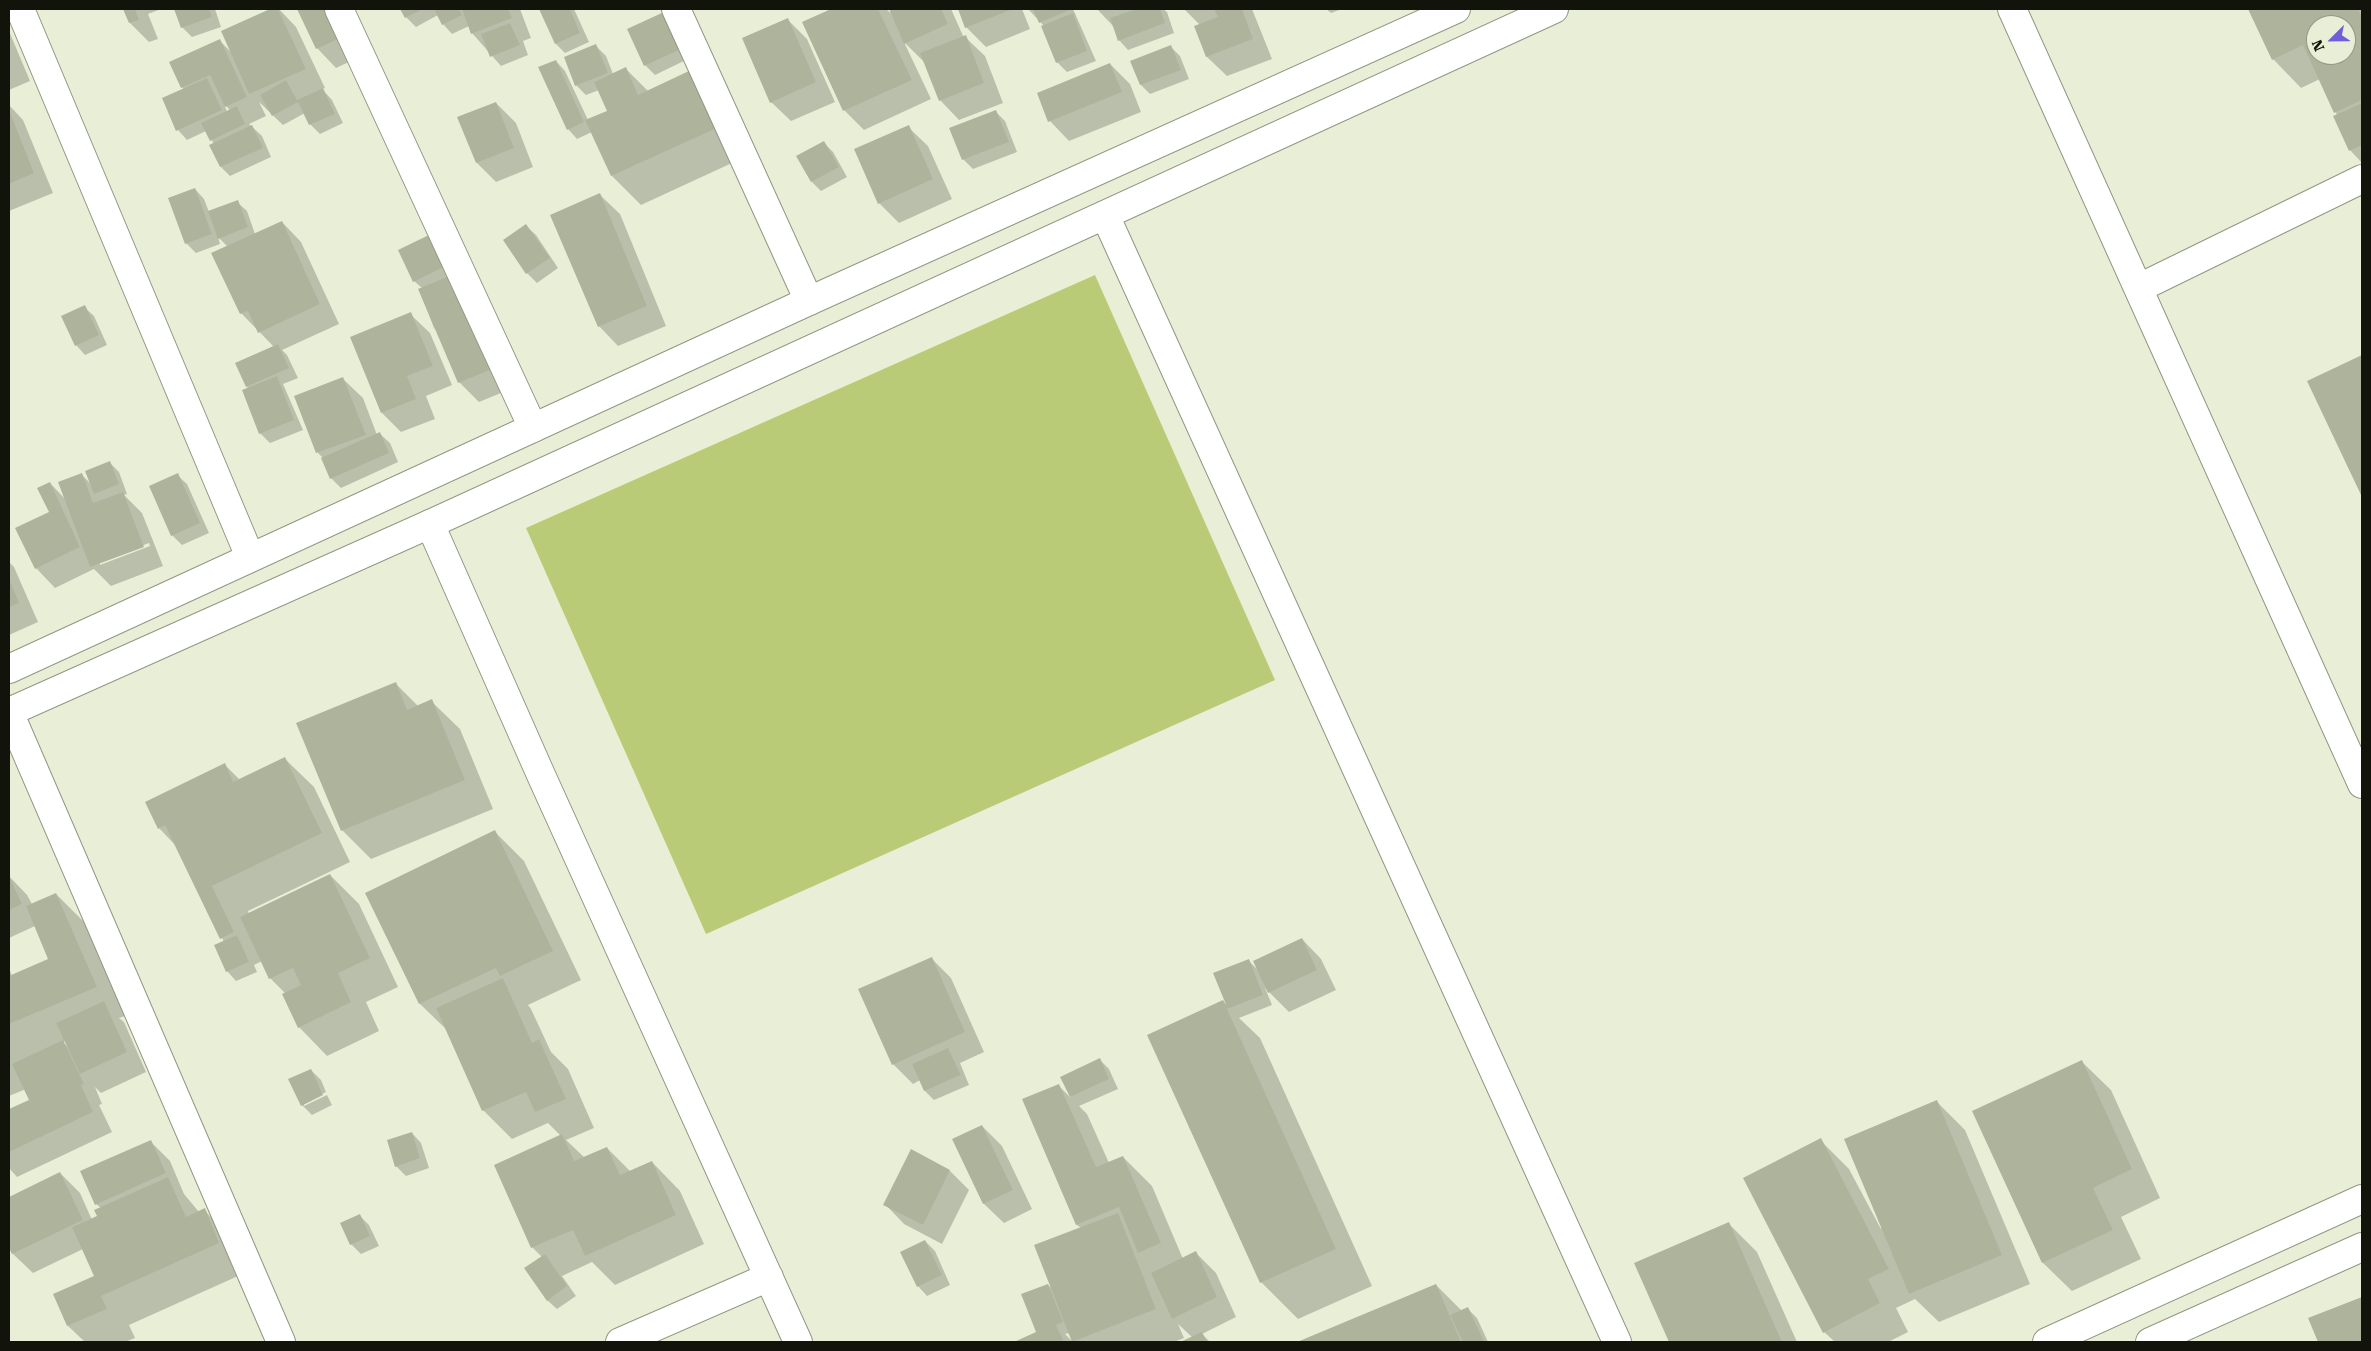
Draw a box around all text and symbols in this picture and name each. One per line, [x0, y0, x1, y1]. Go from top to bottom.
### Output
north arrow [2306, 15, 2356, 65]
text: N [2309, 37, 2328, 54]

